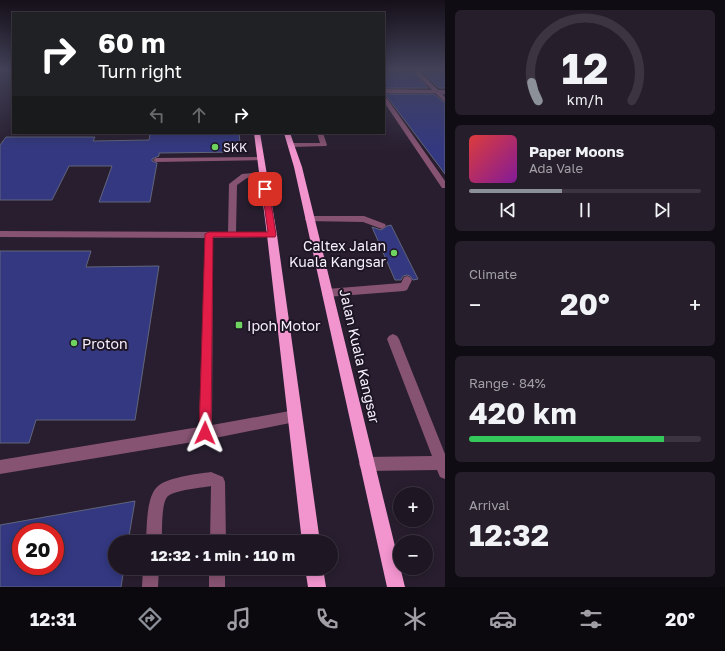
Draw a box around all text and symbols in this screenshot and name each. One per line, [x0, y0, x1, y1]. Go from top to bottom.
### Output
text: 60 m [98, 26, 165, 59]
icon: right [32, 28, 84, 80]
text: 12 [562, 43, 608, 93]
text: Turn right [98, 60, 182, 82]
text: km/h [567, 90, 603, 107]
icon: left [146, 104, 168, 126]
icon: ahead [188, 104, 210, 126]
icon: right [230, 104, 252, 126]
place label: SKK [223, 140, 247, 155]
marker: SKK [210, 142, 220, 152]
text: Paper Moons [529, 142, 624, 160]
text: Ada Vale [529, 160, 583, 176]
pin [248, 172, 282, 206]
icon: arrive [254, 178, 276, 200]
icon: previous [497, 199, 519, 221]
icon: pause [574, 199, 596, 221]
icon: next [651, 199, 673, 221]
place label: Caltex Jalan Kuala Kangsar [289, 237, 387, 270]
marker: Caltex Jalan Kuala Kangsar [389, 248, 399, 258]
text: Climate [469, 266, 517, 282]
text: 20° [560, 286, 610, 322]
street label: Jalan Kuala Kangsar [336, 287, 384, 425]
text: − [469, 291, 481, 318]
text: + [689, 291, 701, 318]
place label: Ipoh Motor [247, 317, 321, 334]
marker: Ipoh Motor [234, 320, 244, 330]
place label: Proton [82, 335, 128, 352]
marker: Proton [69, 338, 79, 348]
text: Range · 84% [469, 375, 546, 391]
text: 420 km [469, 395, 577, 431]
position arrow [184, 412, 226, 454]
map controls [393, 487, 433, 575]
button: + [393, 487, 433, 527]
text: Arrival [469, 497, 510, 513]
text: 12:32 [469, 517, 549, 553]
speed limit sign: 20 [12, 523, 64, 575]
button: − [393, 535, 433, 575]
text: 12:32 · 1 min · 110 m [151, 546, 295, 564]
icon: directions [136, 605, 164, 633]
icon: music [225, 605, 253, 633]
icon: phone [313, 605, 341, 633]
icon: climate [401, 605, 429, 633]
icon: car [489, 605, 517, 633]
icon: filters [577, 605, 605, 633]
text: 12:31 [30, 608, 76, 630]
text: 20° [665, 608, 695, 630]

